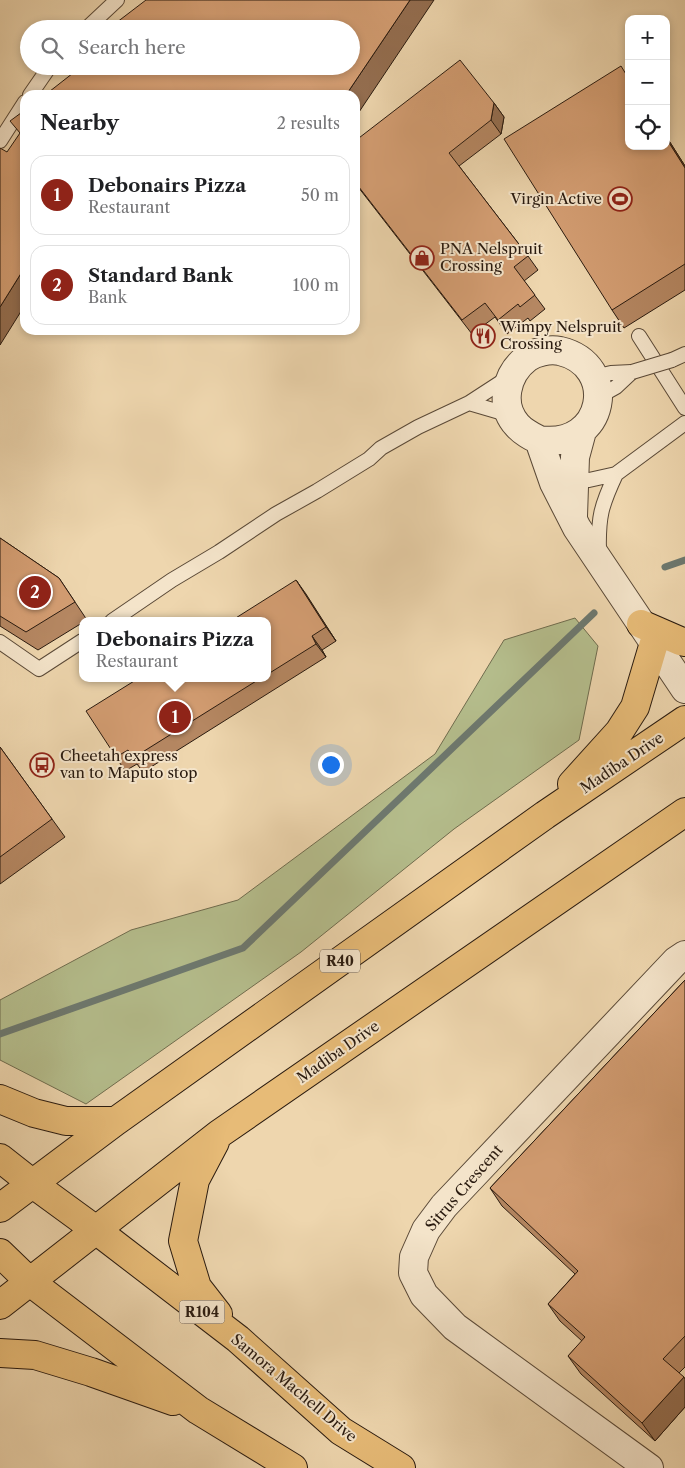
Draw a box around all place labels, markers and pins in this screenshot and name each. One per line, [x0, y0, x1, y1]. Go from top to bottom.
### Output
sports icon: Virgin Active [607, 186, 633, 212]
place label: Virgin Active [510, 189, 602, 208]
place label: PNA Nelspruit Crossing [440, 239, 543, 275]
shop icon: PNA Nelspruit Crossing [409, 245, 435, 271]
place label: Wimpy Nelspruit Crossing [499, 317, 623, 353]
restaurant icon: Wimpy Nelspruit Crossing [470, 323, 496, 349]
pin: 2 [19, 573, 51, 611]
pin: 1 [159, 698, 191, 736]
place label: Cheetah express van to Maputo stop [59, 746, 198, 782]
bus stop icon: Cheetah express van to Maputo stop [29, 752, 55, 778]

